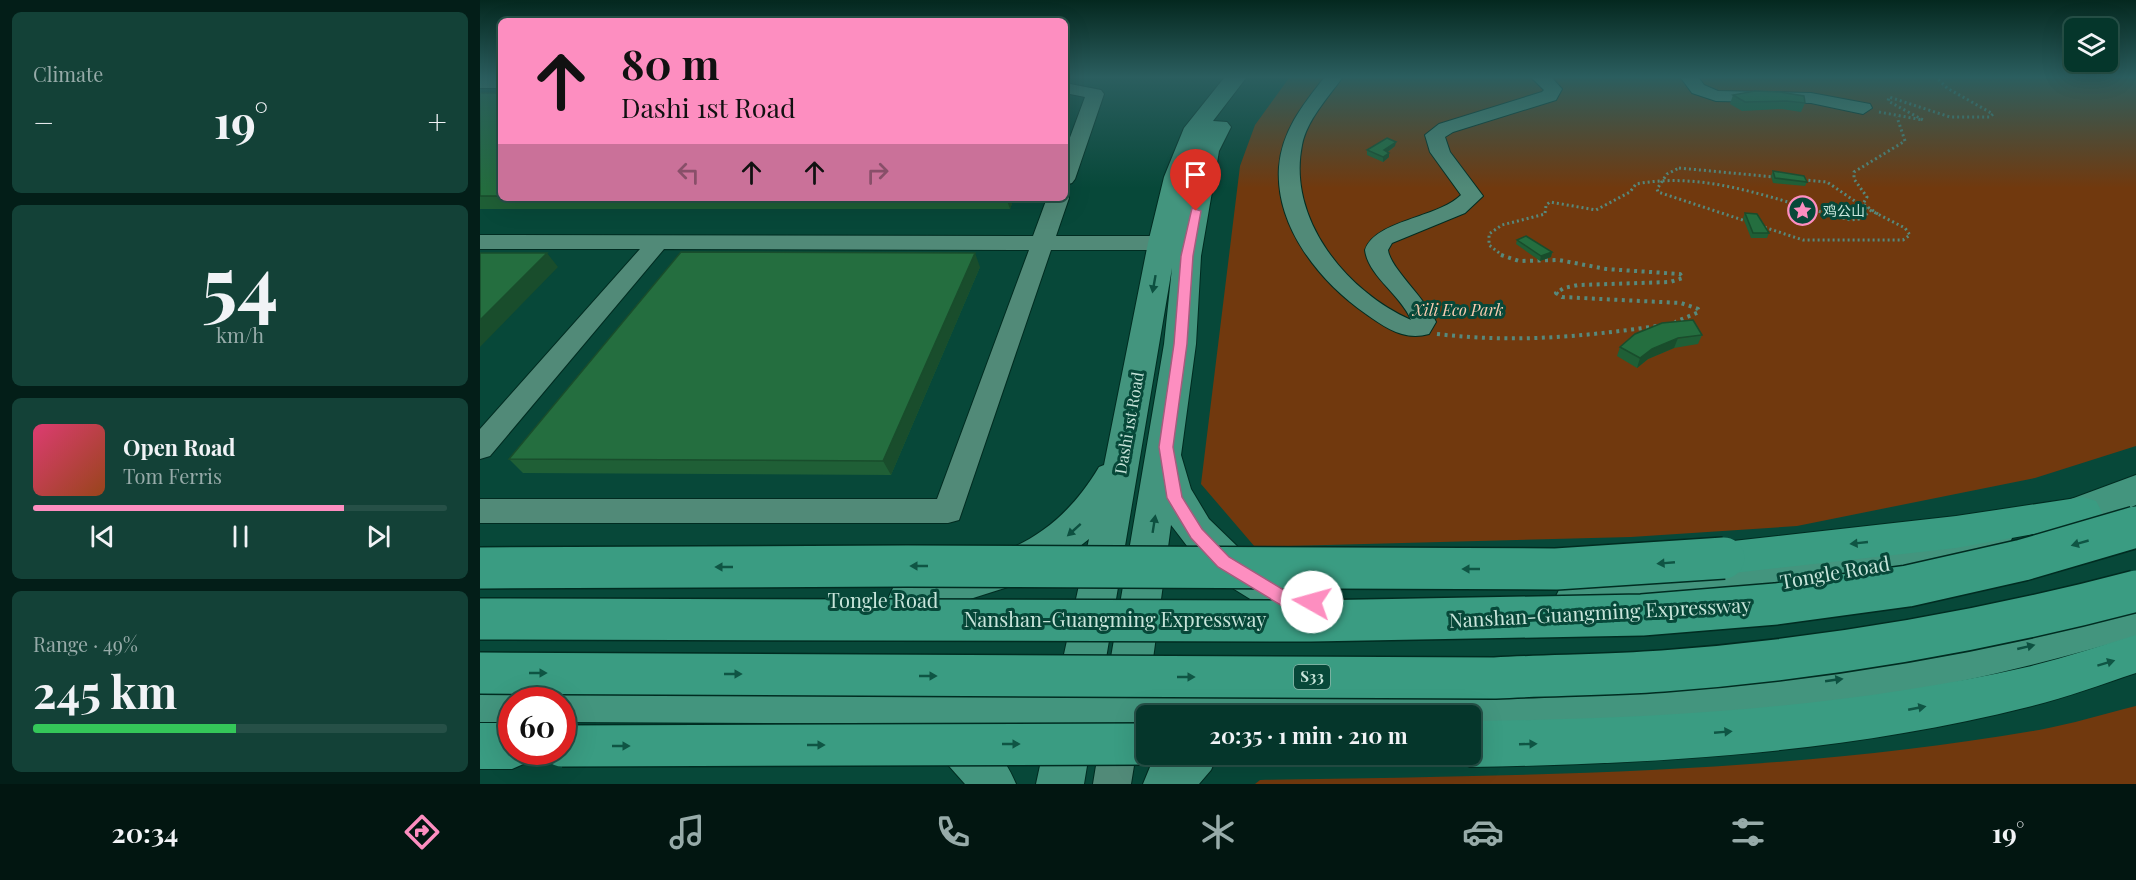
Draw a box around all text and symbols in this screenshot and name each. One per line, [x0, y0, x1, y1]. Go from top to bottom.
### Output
map controls [2064, 18, 2118, 72]
button: layers [2064, 18, 2118, 72]
text: 80 m [621, 35, 719, 91]
icon: ahead [522, 42, 600, 120]
text: Climate [33, 60, 103, 87]
text: Dashi 1st Road [621, 89, 796, 125]
text: 19° [214, 90, 268, 150]
text: − [33, 99, 54, 143]
text: + [428, 99, 447, 143]
pin [1170, 149, 1221, 211]
icon: left [672, 156, 705, 189]
icon: ahead [735, 156, 768, 189]
icon: ahead [798, 156, 831, 189]
icon: right [861, 156, 894, 189]
icon: arrive [1179, 158, 1212, 191]
place icon: 鸡公山 [1786, 195, 1818, 227]
place label: 鸡公山 [1823, 201, 1865, 220]
text: 54 [202, 230, 279, 334]
one-way arrow [1150, 275, 1159, 294]
park label: Xili Eco Park [1412, 299, 1504, 320]
text: km/h [216, 321, 264, 348]
street label: Dashi 1st Road [1109, 370, 1148, 476]
text: Open Road [123, 432, 235, 462]
text: Tom Ferris [123, 462, 222, 489]
one-way arrow [1150, 514, 1159, 533]
icon: previous [86, 520, 119, 553]
icon: pause [224, 520, 257, 553]
icon: next [362, 520, 395, 553]
one-way arrow [1066, 523, 1081, 537]
one-way arrow [1849, 538, 1868, 548]
one-way arrow [2071, 539, 2089, 548]
street label: Tongle Road [1778, 549, 1892, 594]
one-way arrow [1656, 558, 1675, 568]
one-way arrow [909, 561, 928, 571]
one-way arrow [714, 562, 733, 572]
one-way arrow [1461, 564, 1480, 574]
position arrow [1280, 570, 1344, 634]
street label: Tongle Road [828, 586, 939, 613]
street label: Nanshan-Guangming Expressway [1448, 590, 1752, 633]
street label: Nanshan-Guangming Expressway [964, 605, 1266, 632]
text: Range · 49% [33, 630, 138, 657]
one-way arrow [2017, 642, 2036, 651]
one-way arrow [2097, 658, 2115, 667]
text: 245 km [33, 660, 177, 720]
road number: S33 [1294, 665, 1330, 689]
one-way arrow [529, 668, 548, 678]
one-way arrow [724, 670, 743, 679]
one-way arrow [919, 671, 938, 681]
one-way arrow [1177, 672, 1196, 682]
one-way arrow [1825, 676, 1844, 685]
speed limit sign: 60 [498, 687, 576, 765]
one-way arrow [1907, 703, 1926, 712]
text: 20:35 · 1 min · 210 m [1209, 720, 1408, 750]
one-way arrow [1714, 727, 1733, 737]
one-way arrow [1001, 739, 1020, 749]
one-way arrow [1519, 739, 1538, 748]
one-way arrow [806, 740, 825, 750]
one-way arrow [611, 741, 630, 751]
icon: directions [401, 811, 443, 853]
icon: music [666, 811, 708, 853]
icon: phone [932, 811, 974, 853]
icon: climate [1197, 811, 1239, 853]
icon: car [1462, 811, 1504, 853]
icon: filters [1727, 811, 1769, 853]
text: 20:34 [112, 814, 178, 850]
text: 19° [1992, 814, 2024, 850]

